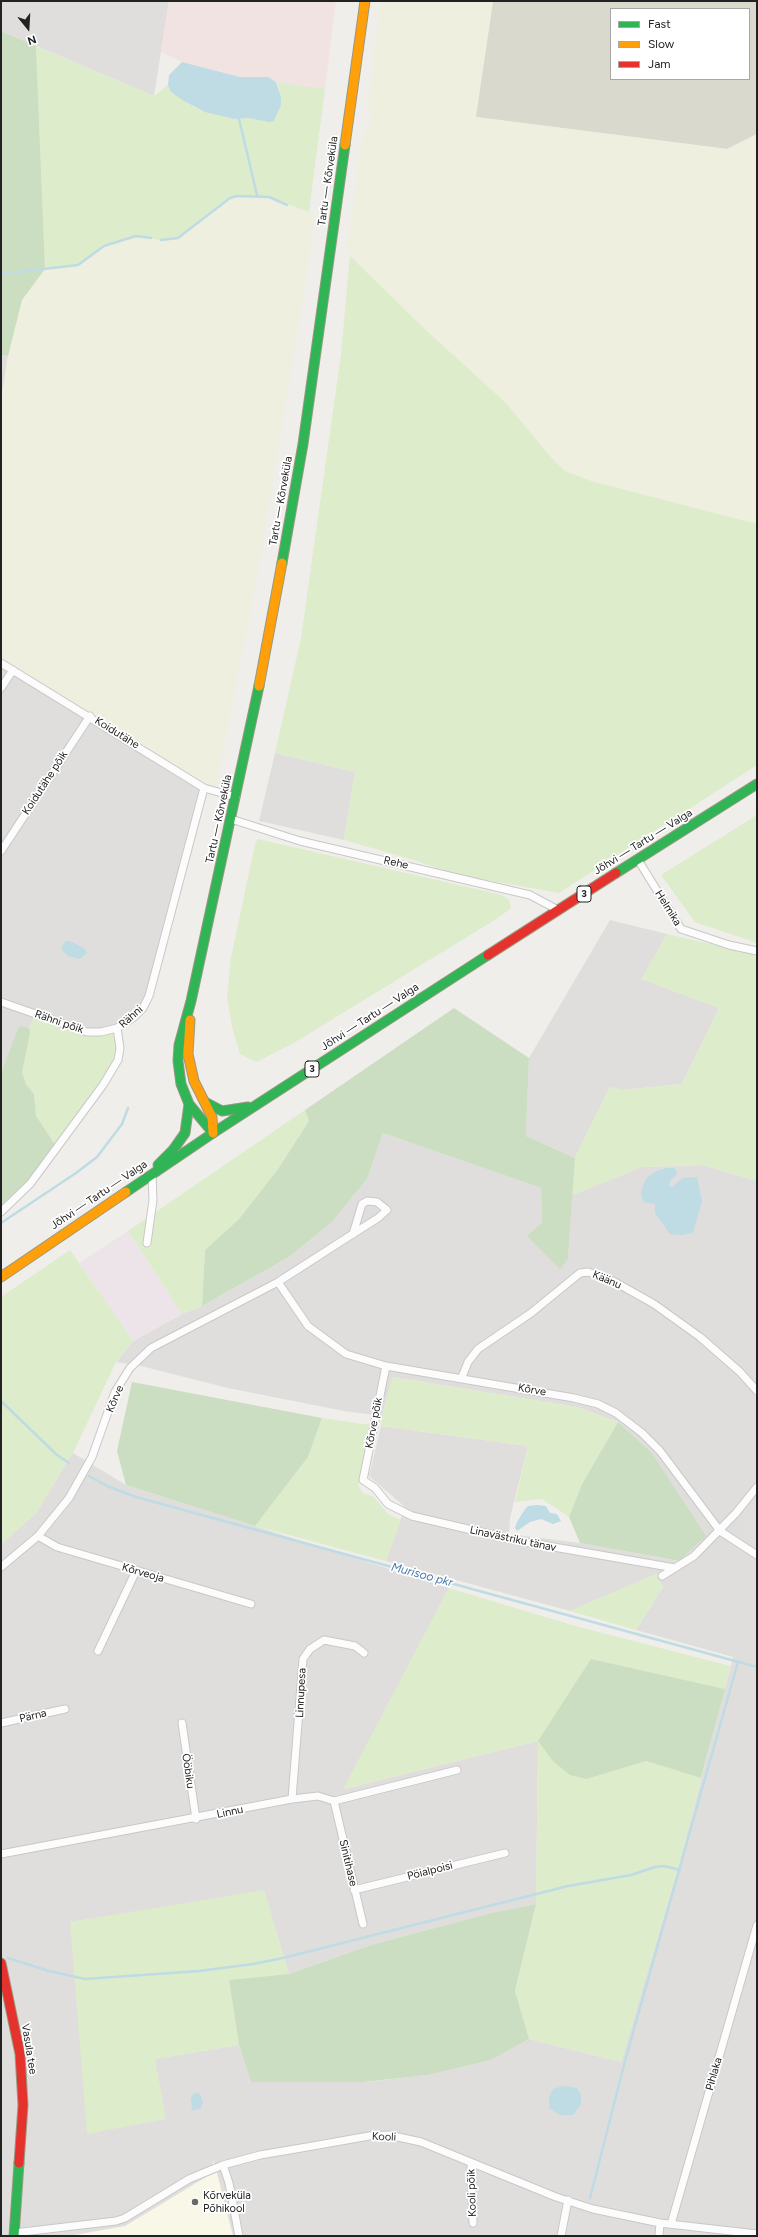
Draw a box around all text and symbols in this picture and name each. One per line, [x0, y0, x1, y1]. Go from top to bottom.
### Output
north arrow [8, 8, 48, 48]
legend [610, 8, 750, 80]
text: Fast [648, 17, 671, 31]
text: N [26, 32, 38, 47]
text: Slow [648, 37, 674, 51]
text: Jam [648, 57, 671, 71]
street label: Tartu — Kõrveküla [315, 135, 341, 227]
street label: Tartu — Kõrveküla [267, 455, 295, 547]
street label: Koidutähe [92, 714, 142, 752]
street label: Koidutähe põik [19, 749, 71, 817]
street label: Tartu — Kõrveküla [203, 773, 235, 865]
street label: Jõhvi — Tartu — Valga [591, 806, 695, 878]
street label: Rehe [382, 854, 410, 872]
road number: 3 [577, 886, 591, 902]
street label: Helmika [652, 888, 684, 928]
street label: Jõhvi — Tartu — Valga [319, 980, 421, 1054]
street label: Rähni [116, 1003, 146, 1031]
street label: Rähni põik [33, 1007, 85, 1037]
road number: 3 [305, 1061, 319, 1077]
street label: Jõhvi — Tartu — Valga [48, 1158, 150, 1232]
street label: Käänu [591, 1268, 623, 1292]
street label: Kõrve [517, 1381, 547, 1399]
street label: Kõrve [103, 1383, 127, 1415]
street label: Kõrve põik [363, 1396, 385, 1450]
street label: Linavästriku tänav [469, 1523, 557, 1555]
water label: Murisoo pkr [390, 1560, 454, 1590]
street label: Kõrveoja [120, 1561, 166, 1585]
street label: Linnupesa [293, 1668, 309, 1718]
street label: Pärna [18, 1706, 48, 1726]
street label: Ööbiku [179, 1753, 197, 1789]
street label: Linnu [216, 1803, 244, 1821]
street label: Sinitihase [336, 1838, 360, 1888]
street label: Pöialpoisi [406, 1859, 454, 1883]
street label: Vasula tee [18, 2023, 40, 2075]
street label: Pihlaka [703, 2056, 725, 2092]
street label: Kooli [372, 2130, 396, 2144]
street label: Kooli põik [465, 2169, 479, 2217]
place label: Kõrveküla Põhikool [203, 2189, 251, 2215]
marker: Kõrveküla Põhikool [190, 2197, 200, 2207]

